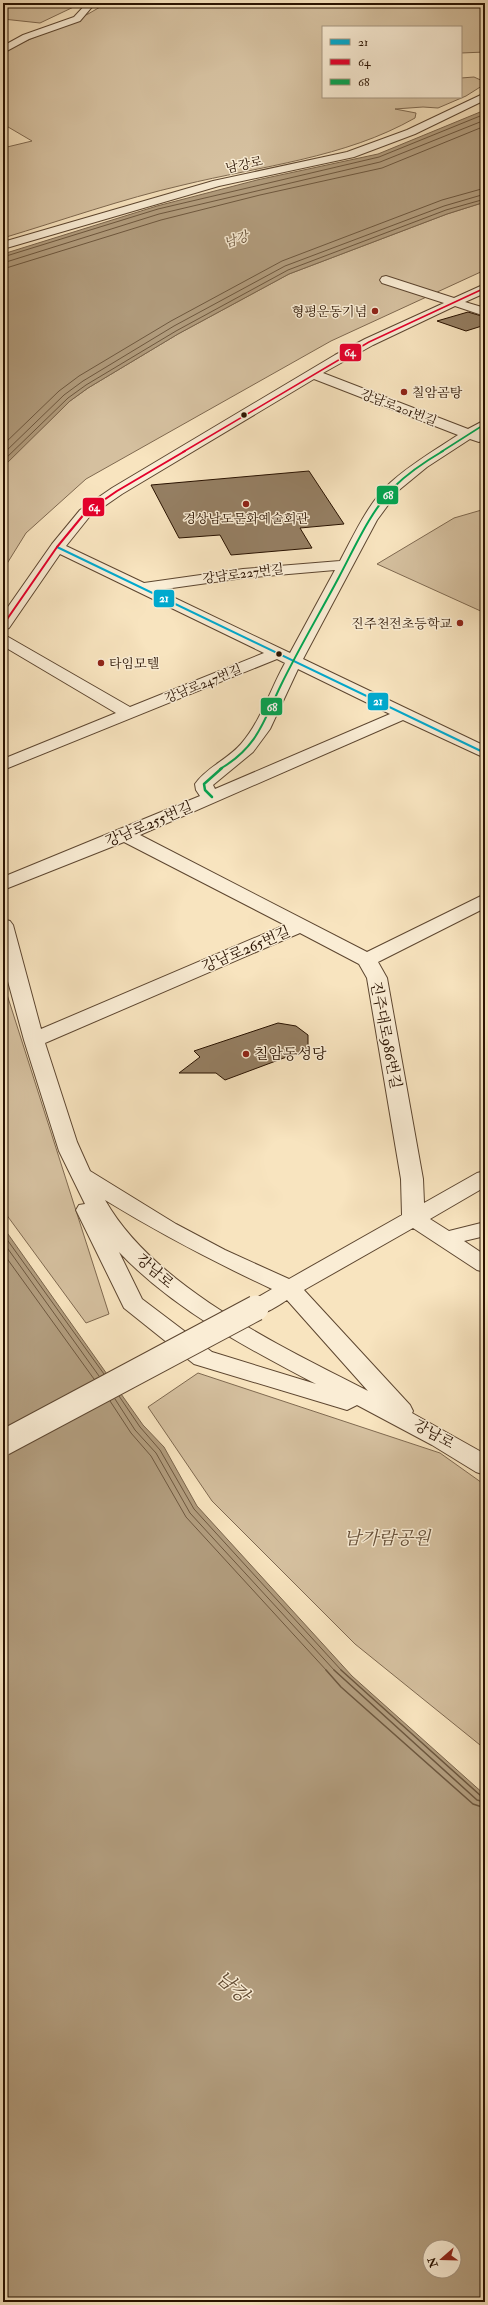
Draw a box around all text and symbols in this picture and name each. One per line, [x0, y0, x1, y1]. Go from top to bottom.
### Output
legend [322, 26, 462, 98]
text: 21 [358, 35, 368, 50]
text: 64 [358, 55, 371, 70]
text: 68 [358, 75, 370, 90]
street label: 남강로 [224, 153, 265, 177]
water label: 남강 [222, 227, 253, 252]
place label: 형평운동기념 [292, 304, 367, 320]
marker: 형평운동기념 [370, 306, 380, 316]
line badge: 64 [339, 343, 362, 362]
text: 64 [344, 346, 357, 360]
place label: 칠암곰탕 [412, 385, 463, 401]
street label: 강남로201번길 [358, 386, 439, 430]
marker: 칠암곰탕 [399, 387, 409, 397]
unlabelled marker [239, 410, 249, 420]
line badge: 68 [376, 485, 399, 505]
text: 68 [383, 489, 394, 502]
line badge: 64 [82, 497, 105, 517]
marker: 경상남도문화예술회관 [241, 499, 251, 509]
text: 64 [88, 501, 101, 515]
place label: 경상남도문화예술회관 [183, 511, 309, 527]
street label: 강남로227번길 [201, 561, 285, 587]
line badge: 21 [153, 589, 175, 608]
text: 21 [159, 592, 169, 605]
place label: 진주천전초등학교 [352, 616, 452, 632]
marker: 진주천전초등학교 [455, 618, 465, 628]
unlabelled marker [274, 649, 284, 659]
place label: 타임모텔 [109, 656, 159, 672]
marker: 타임모텔 [96, 658, 106, 668]
street label: 강남로247번길 [162, 661, 244, 707]
line badge: 21 [367, 692, 389, 711]
text: 21 [373, 695, 383, 708]
line badge: 68 [260, 697, 283, 716]
text: 68 [267, 701, 278, 714]
street label: 강남로255번길 [103, 798, 196, 851]
street label: 강남로265번길 [199, 922, 293, 977]
street label: 진주대로986번길 [366, 980, 405, 1091]
place label: 칠암동성당 [254, 1045, 327, 1064]
marker: 칠암동성당 [241, 1049, 251, 1059]
street label: 강남로 [132, 1250, 178, 1293]
street label: 강남로 [410, 1416, 458, 1454]
park label: 남가람공원 [344, 1527, 432, 1550]
water label: 남강 [211, 1966, 256, 2010]
north arrow [422, 2239, 462, 2279]
text: N [425, 2254, 441, 2270]

